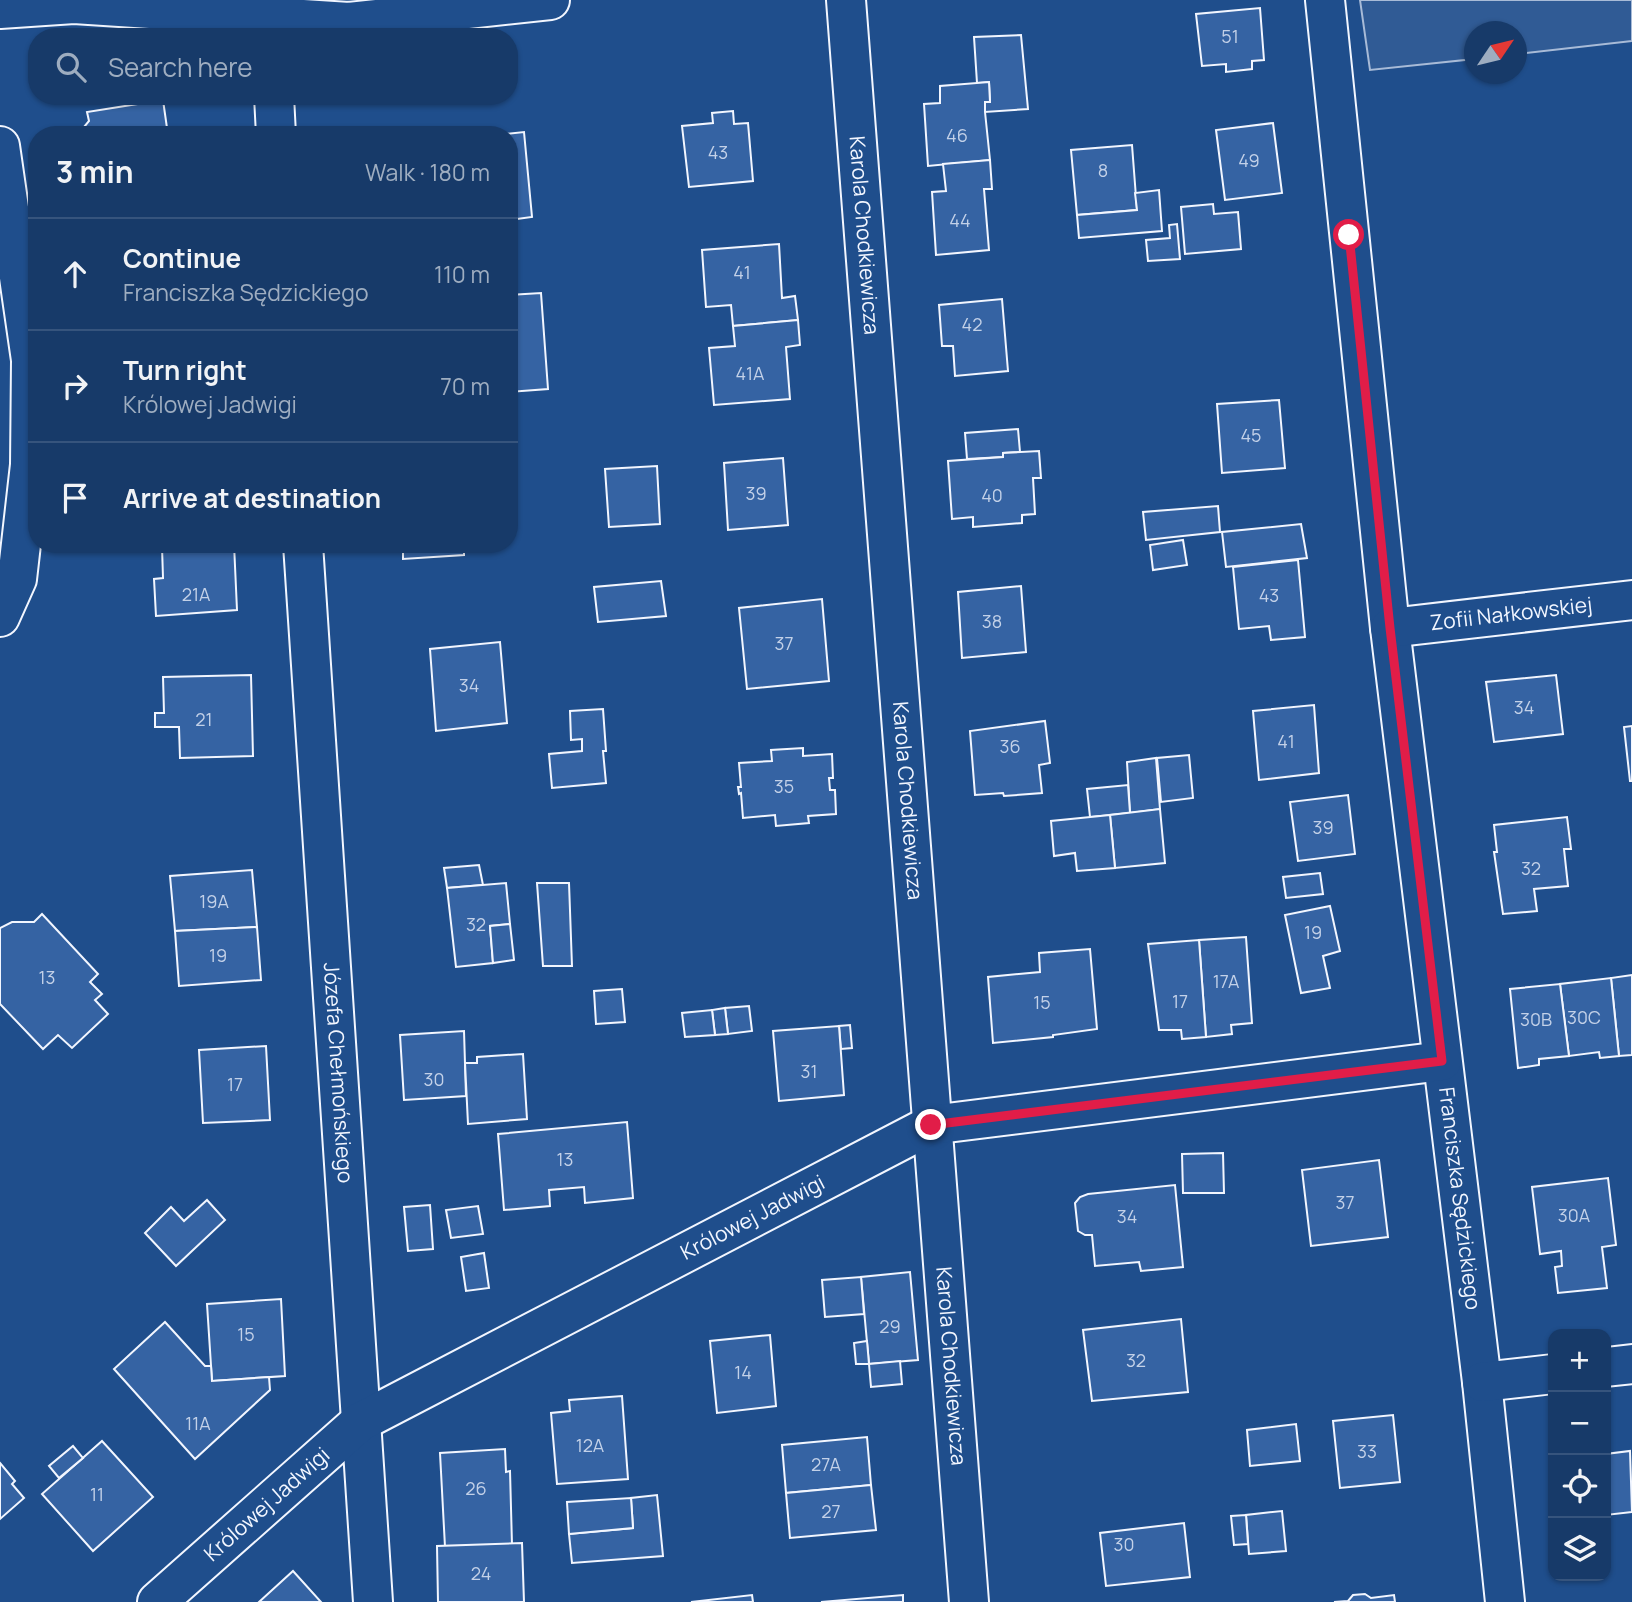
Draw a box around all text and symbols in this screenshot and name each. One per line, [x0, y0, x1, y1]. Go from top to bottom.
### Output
north arrow [1464, 21, 1527, 84]
house number: 51 [1221, 24, 1239, 48]
search box [28, 28, 518, 105]
icon: search [52, 48, 90, 86]
text: Search here [108, 49, 253, 85]
house number: 46 [946, 123, 968, 147]
street label: Karola Chodkiewicza [843, 135, 887, 336]
house number: 43 [708, 140, 728, 164]
house number: 49 [1238, 148, 1260, 172]
text: 3 min [56, 151, 134, 192]
text: Walk · 180 m [365, 156, 490, 188]
house number: 8 [1098, 158, 1108, 182]
house number: 44 [949, 208, 971, 232]
route start [1333, 219, 1364, 250]
text: Continue [123, 240, 241, 276]
icon: ahead [56, 255, 94, 293]
text: 110 m [434, 258, 490, 290]
house number: 41 [733, 260, 751, 284]
text: Franciszka Sędzickiego [123, 276, 369, 308]
house number: 42 [962, 312, 982, 336]
text: Turn right [123, 352, 247, 388]
house number: 41A [735, 361, 765, 385]
icon: right [56, 367, 94, 405]
text: 70 m [440, 370, 490, 402]
text: Królowej Jadwigi [123, 388, 297, 420]
house number: 45 [1240, 423, 1262, 447]
icon: arrive [56, 479, 94, 517]
text: Arrive at destination [123, 480, 381, 516]
house number: 39 [745, 481, 767, 505]
house number: 40 [981, 483, 1003, 507]
house number: 21A [182, 582, 211, 606]
house number: 43 [1259, 583, 1279, 607]
street label: Zofii Nałkowskiej [1429, 590, 1594, 636]
house number: 38 [982, 609, 1002, 633]
house number: 37 [775, 631, 794, 655]
house number: 34 [459, 673, 479, 697]
house number: 34 [1514, 695, 1534, 719]
street label: Karola Chodkiewicza [887, 700, 930, 901]
house number: 21 [195, 707, 213, 731]
house number: 41 [1277, 729, 1295, 753]
house number: 36 [999, 734, 1021, 758]
house number: 35 [774, 774, 794, 798]
house number: 39 [1312, 815, 1334, 839]
house number: 32 [1521, 856, 1541, 880]
house number: 19A [199, 889, 229, 913]
house number: 32 [466, 912, 486, 936]
house number: 19 [1304, 920, 1322, 944]
house number: 19 [209, 943, 227, 967]
street label: Józefa Chełmońskiego [318, 962, 360, 1184]
house number: 13 [39, 965, 55, 989]
house number: 17A [1213, 969, 1240, 993]
house number: 17 [1172, 989, 1188, 1013]
house number: 15 [1033, 990, 1051, 1014]
house number: 30C [1567, 1005, 1601, 1029]
house number: 30B [1520, 1007, 1552, 1031]
house number: 31 [801, 1059, 817, 1083]
house number: 30 [424, 1067, 444, 1091]
house number: 17 [227, 1072, 243, 1096]
street label: Franciszka Sędzickiego [1433, 1085, 1488, 1311]
route end [915, 1109, 946, 1140]
house number: 13 [557, 1147, 573, 1171]
street label: Królowej Jadwigi [675, 1168, 829, 1266]
house number: 37 [1336, 1190, 1355, 1214]
house number: 30A [1558, 1203, 1591, 1227]
house number: 34 [1117, 1204, 1137, 1228]
street label: Karola Chodkiewicza [930, 1266, 973, 1466]
house number: 29 [879, 1314, 901, 1338]
house number: 15 [237, 1322, 255, 1346]
map controls [1548, 1329, 1611, 1581]
button: + [1548, 1329, 1611, 1392]
house number: 32 [1126, 1348, 1146, 1372]
house number: 14 [734, 1360, 752, 1384]
button: − [1548, 1392, 1611, 1455]
house number: 11A [185, 1411, 211, 1435]
house number: 12A [576, 1433, 605, 1457]
house number: 33 [1357, 1439, 1377, 1463]
street label: Królowej Jadwigi [198, 1441, 335, 1567]
house number: 27A [811, 1452, 842, 1476]
button: locate [1548, 1455, 1611, 1518]
house number: 26 [465, 1476, 487, 1500]
house number: 11 [90, 1482, 104, 1506]
house number: 27 [821, 1499, 841, 1523]
button: layers [1548, 1518, 1611, 1581]
house number: 30 [1114, 1532, 1134, 1556]
house number: 24 [471, 1561, 491, 1585]

